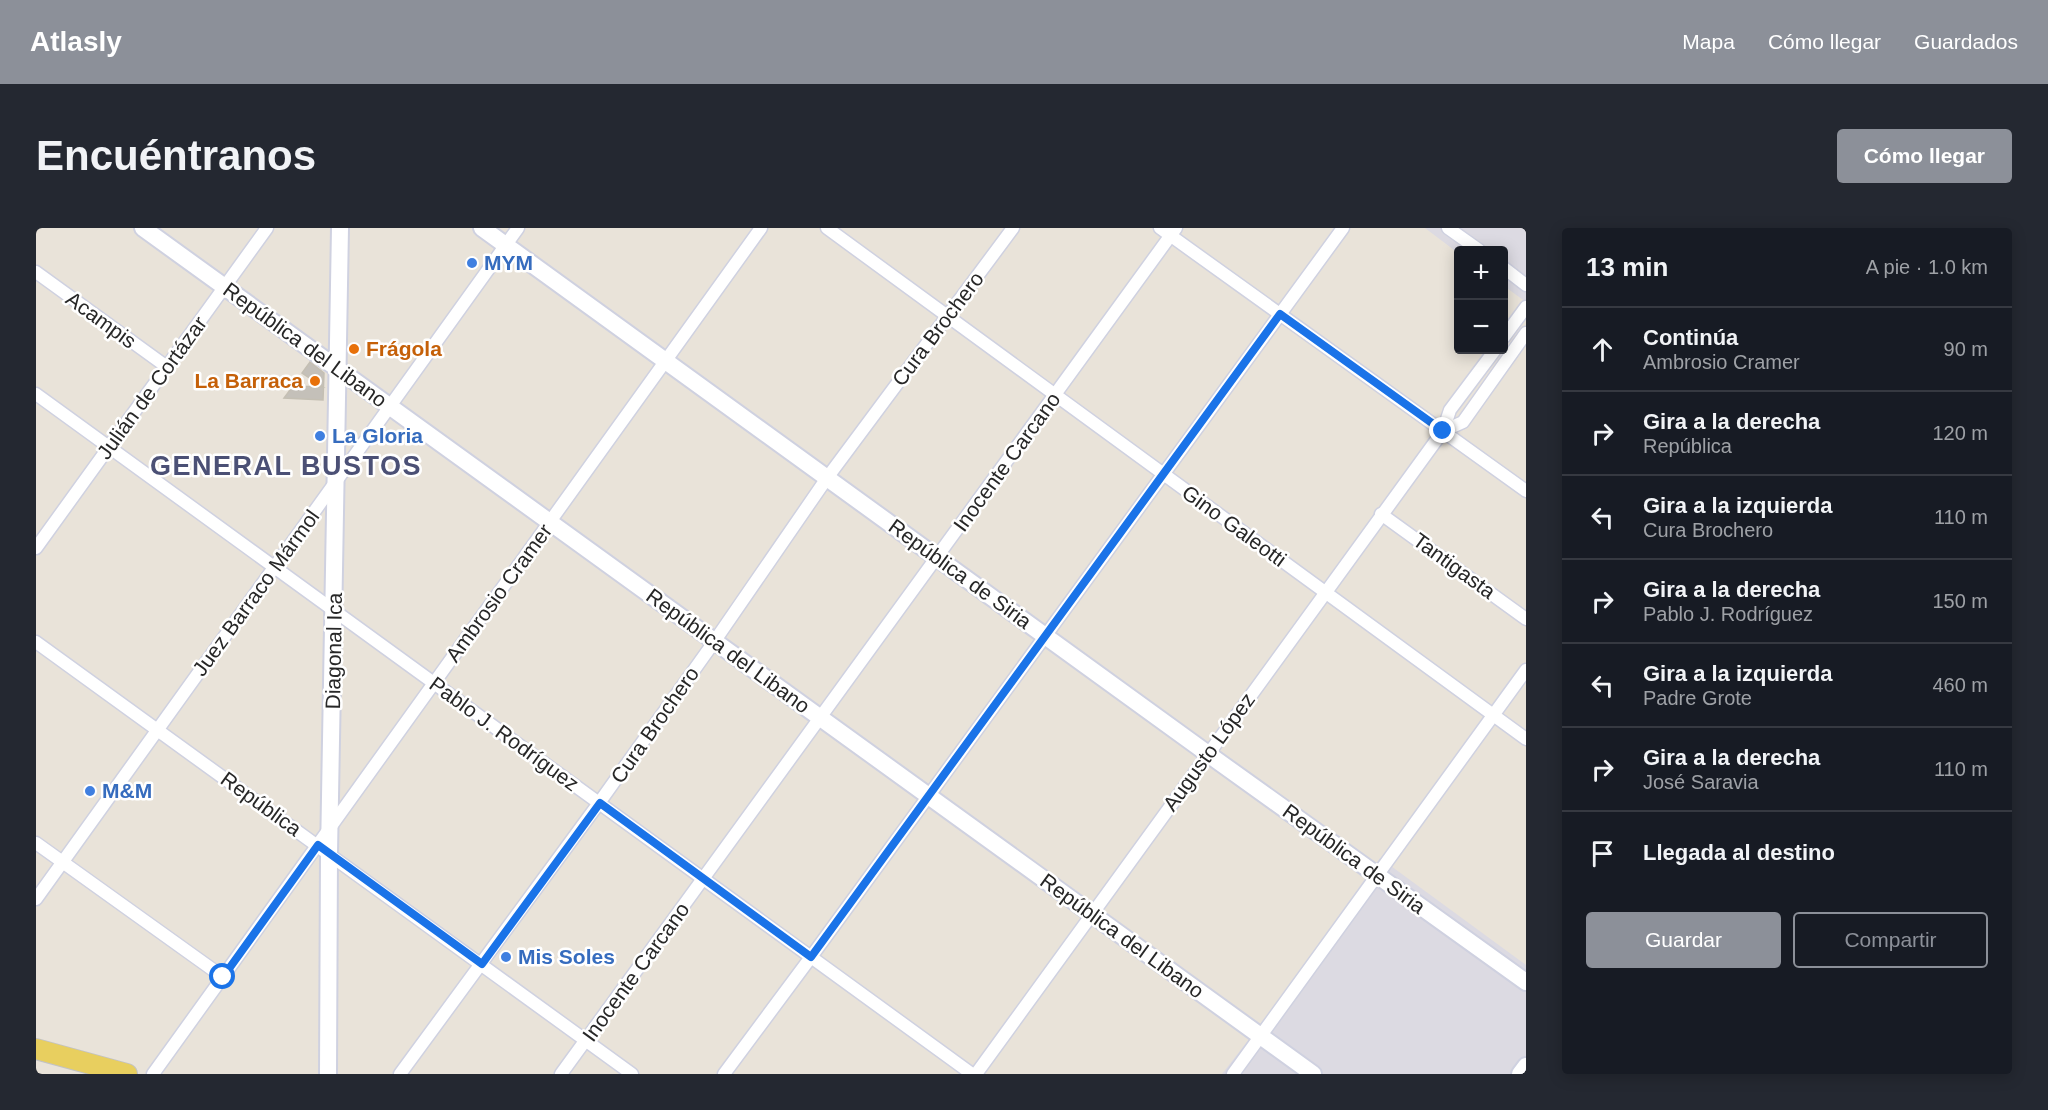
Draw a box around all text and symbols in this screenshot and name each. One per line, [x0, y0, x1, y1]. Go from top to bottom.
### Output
text: Atlasly [30, 26, 122, 57]
text: Mapa [1682, 30, 1735, 53]
text: Cómo llegar [1768, 30, 1881, 53]
text: Guardados [1914, 30, 2018, 53]
button: Cómo llegar [1837, 129, 2012, 183]
text: Encuéntranos [36, 132, 316, 179]
map controls [1454, 246, 1508, 354]
button: + [1454, 246, 1508, 300]
place label: MYM [484, 251, 533, 274]
text: 13 min [1586, 252, 1668, 282]
marker: MYM [465, 256, 479, 270]
text: A pie · 1.0 km [1866, 256, 1988, 278]
street label: Cura Brochero [887, 267, 988, 390]
street label: República del Libano [219, 278, 391, 412]
street label: Acampis [62, 287, 141, 353]
button: − [1454, 300, 1508, 354]
street label: Julián de Cortázar [92, 312, 211, 463]
text: Continúa [1643, 325, 1738, 350]
icon: ahead [1586, 333, 1619, 366]
place label: Frágola [366, 337, 442, 360]
text: 90 m [1944, 338, 1988, 360]
marker: Frágola [347, 342, 361, 356]
text: Ambrosio Cramer [1643, 351, 1800, 373]
place label: La Barraca [194, 369, 303, 392]
marker: La Barraca [308, 374, 322, 388]
street label: Inocente Carcano [949, 388, 1065, 536]
text: Gira a la derecha [1643, 409, 1820, 434]
route end [1429, 417, 1455, 443]
icon: right [1586, 417, 1619, 450]
text: 120 m [1932, 422, 1988, 444]
place label: La Gloria [332, 424, 423, 447]
marker: La Gloria [313, 429, 327, 443]
text: República [1643, 435, 1732, 457]
district label: GENERAL BUSTOS [150, 451, 422, 481]
street label: Gino Galeotti [1178, 480, 1291, 571]
text: Gira a la izquierda [1643, 493, 1833, 518]
icon: left [1586, 501, 1619, 534]
street label: Juez Barraco Mármol [188, 505, 324, 680]
text: 110 m [1934, 506, 1988, 528]
street label: República de Siria [885, 514, 1036, 633]
street label: Ambrosio Cramer [441, 519, 556, 666]
text: Cura Brochero [1643, 519, 1773, 541]
street label: Tantigasta [1409, 528, 1500, 603]
text: Gira a la derecha [1643, 577, 1820, 602]
street label: República del Libano [642, 584, 814, 718]
icon: right [1586, 585, 1619, 618]
text: 150 m [1932, 590, 1988, 612]
street label: Diagonal Ica [321, 592, 346, 710]
text: Pablo J. Rodríguez [1643, 603, 1813, 625]
text: Gira a la izquierda [1643, 661, 1833, 686]
street label: Cura Brochero [606, 662, 703, 787]
icon: left [1586, 669, 1619, 702]
street label: Pablo J. Rodríguez [425, 672, 583, 795]
text: 460 m [1932, 674, 1988, 696]
text: Padre Grote [1643, 687, 1752, 709]
street label: Augusto López [1158, 688, 1259, 815]
text: Gira a la derecha [1643, 745, 1820, 770]
icon: right [1586, 753, 1619, 786]
text: 110 m [1934, 758, 1988, 780]
street label: República [217, 767, 306, 841]
text: José Saravia [1643, 771, 1759, 793]
place label: M&M [102, 779, 152, 802]
marker: M&M [83, 784, 97, 798]
street label: República de Siria [1279, 799, 1430, 918]
icon: arrive [1586, 837, 1619, 870]
text: Llegada al destino [1643, 840, 1835, 865]
street label: República del Libano [1036, 869, 1208, 1003]
street label: Inocente Carcano [578, 898, 694, 1046]
button: Guardar [1586, 912, 1781, 968]
button: Compartir [1793, 912, 1988, 968]
place label: Mis Soles [518, 945, 615, 968]
marker: Mis Soles [499, 950, 513, 964]
route start [209, 963, 235, 989]

